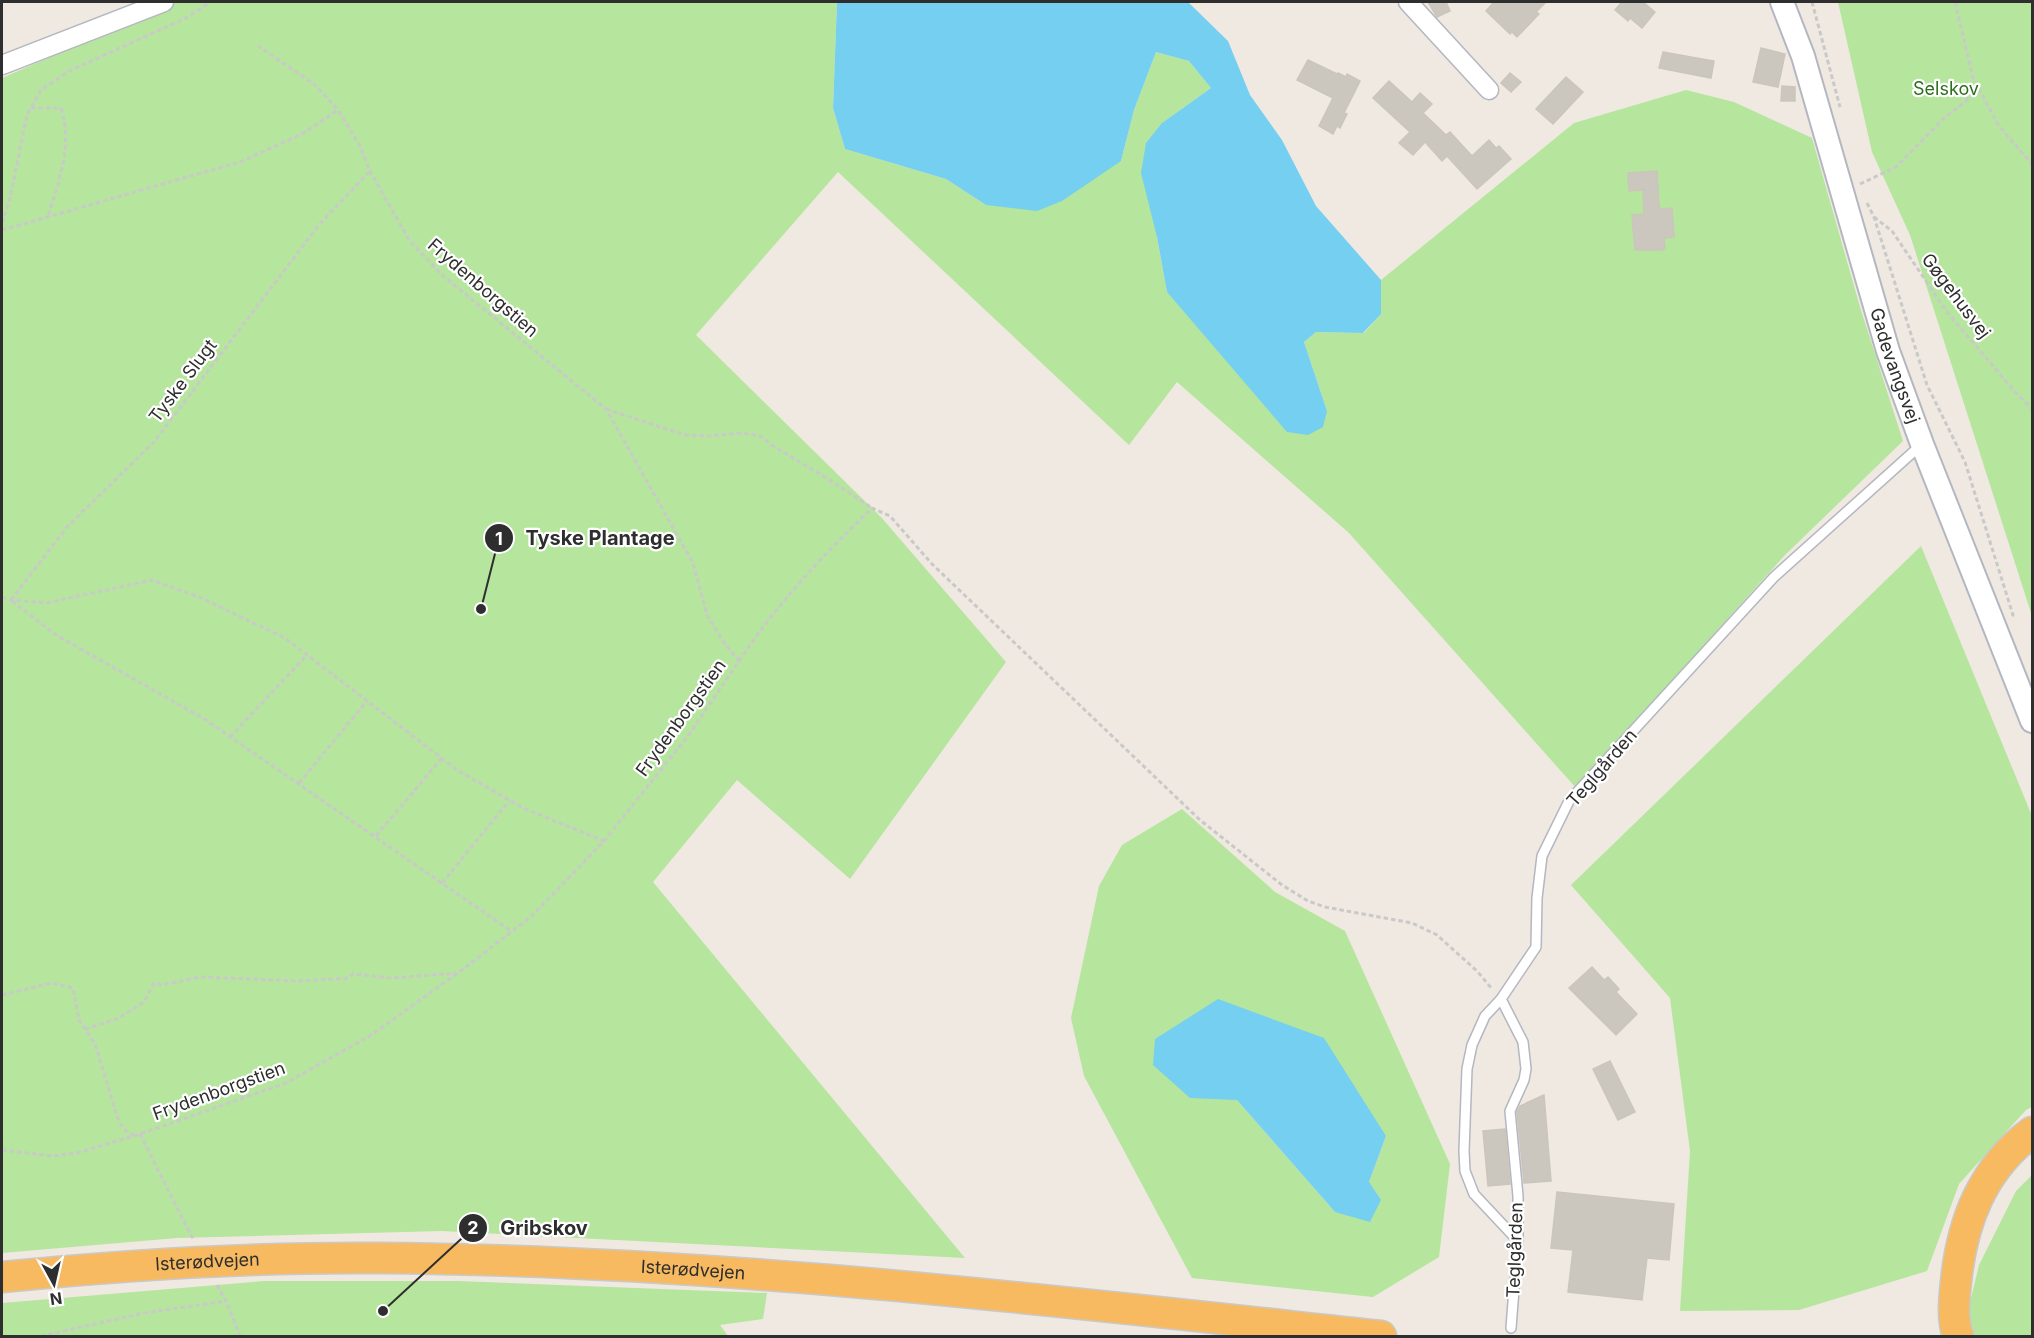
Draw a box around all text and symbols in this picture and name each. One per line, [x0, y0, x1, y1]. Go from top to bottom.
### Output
park label: Selskov [1913, 78, 1979, 99]
street label: Frydenborgstien [424, 234, 543, 341]
street label: Gøgehusvej [1918, 249, 1995, 342]
street label: Gadevangsvej [1866, 305, 1925, 426]
street label: Tyske Slugt [145, 335, 221, 426]
callout: Tyske Plantage [484, 519, 687, 557]
text: Tyske Plantage [525, 526, 675, 550]
text: 1 [495, 528, 503, 549]
street label: Frydenborgstien [631, 655, 730, 780]
street label: Teglgården [1562, 725, 1641, 811]
street label: Frydenborgstien [150, 1057, 288, 1124]
street label: Teglgården [1502, 1202, 1527, 1298]
callout: Gribskov [458, 1209, 600, 1247]
text: Gribskov [500, 1216, 588, 1240]
text: 2 [467, 1217, 479, 1238]
street label: Isterødvejen [154, 1249, 260, 1275]
north arrow [24, 1254, 84, 1314]
street label: Isterødvejen [640, 1256, 746, 1283]
text: N [49, 1288, 64, 1310]

